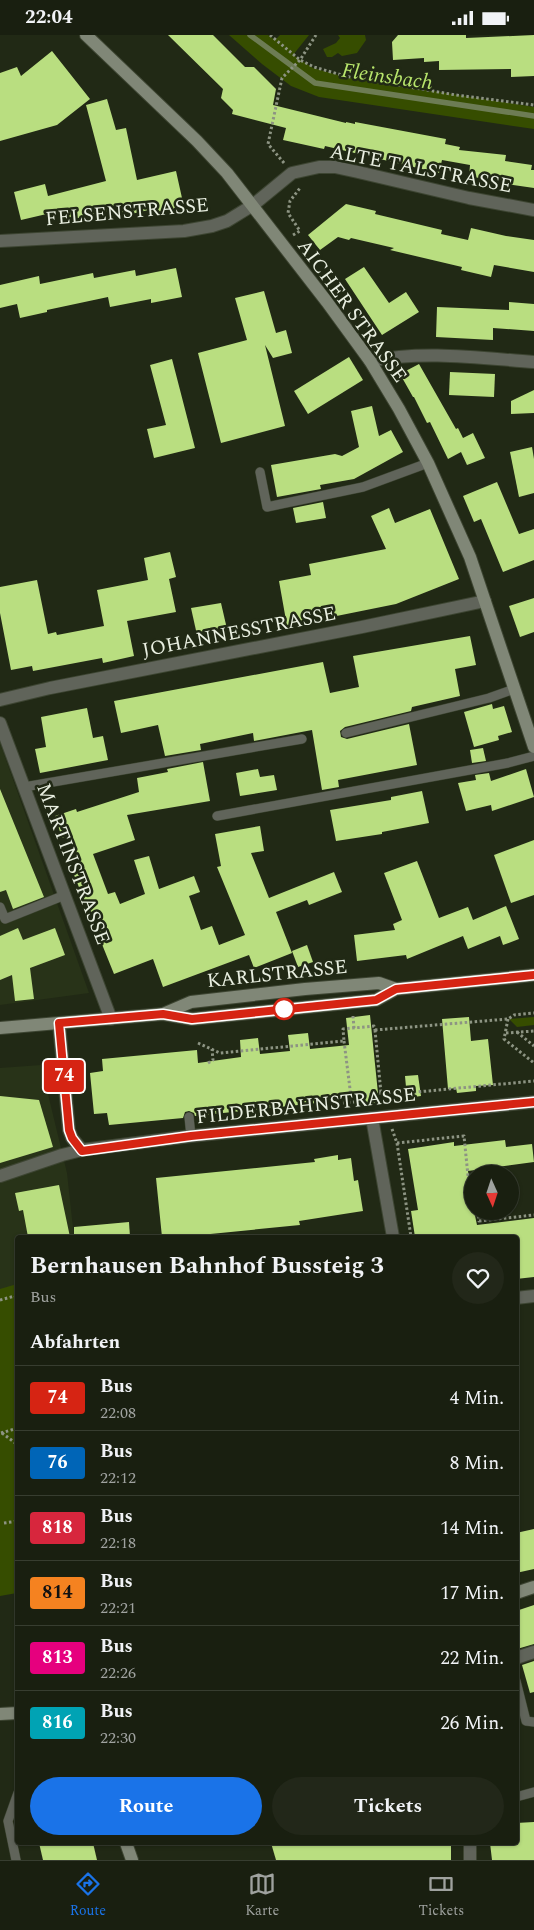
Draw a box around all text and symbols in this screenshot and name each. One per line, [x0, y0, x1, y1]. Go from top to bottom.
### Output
text: 22:04 [25, 3, 73, 32]
water label: Fleinsbach [339, 55, 435, 99]
street label: ALTE TALSTRASSE [327, 137, 515, 201]
street label: FELSENSTRASSE [44, 190, 210, 234]
street label: AICHER STRASSE [289, 233, 415, 389]
street label: JOHANNESSTRASSE [139, 598, 339, 666]
street label: MARTINSTRASSE [28, 779, 118, 949]
street label: KARLSTRASSE [205, 952, 349, 996]
unlabelled marker [273, 998, 295, 1020]
line badge: 74 [42, 1060, 86, 1092]
text: 74 [54, 1062, 74, 1089]
street label: FILDERBAHNSTRASSE [195, 1080, 417, 1132]
north arrow [464, 1165, 519, 1220]
map controls [464, 1165, 519, 1220]
text: Bernhausen Bahnhof Bussteig 3 [30, 1248, 384, 1284]
button: heart [452, 1252, 504, 1304]
text: Bus [30, 1285, 56, 1309]
text: Abfahrten [30, 1328, 120, 1357]
text: Bus [100, 1372, 133, 1401]
text: 74 [47, 1384, 68, 1411]
text: 4 Min. [450, 1384, 504, 1413]
text: 22:08 [100, 1401, 136, 1425]
text: Bus [100, 1437, 133, 1466]
text: 76 [47, 1449, 68, 1476]
text: 8 Min. [450, 1449, 504, 1478]
text: 22:12 [100, 1466, 136, 1490]
text: Bus [100, 1502, 133, 1531]
text: 818 [42, 1514, 73, 1541]
text: 14 Min. [440, 1514, 504, 1543]
text: 22:18 [100, 1531, 136, 1555]
text: Bus [100, 1567, 133, 1596]
text: 814 [42, 1579, 73, 1606]
text: 17 Min. [440, 1579, 504, 1608]
text: 22:21 [100, 1596, 136, 1620]
text: Bus [100, 1632, 133, 1661]
text: 813 [42, 1644, 73, 1671]
text: 22 Min. [440, 1644, 504, 1673]
text: 22:26 [100, 1661, 136, 1685]
text: Bus [100, 1697, 133, 1726]
text: 816 [42, 1709, 73, 1736]
text: 26 Min. [440, 1709, 504, 1738]
text: 22:30 [100, 1726, 136, 1750]
button: Route [30, 1777, 262, 1835]
button: Tickets [272, 1777, 504, 1835]
tab: Route [70, 1870, 106, 1921]
tab: Karte [245, 1870, 279, 1921]
tab: Tickets [418, 1870, 464, 1921]

